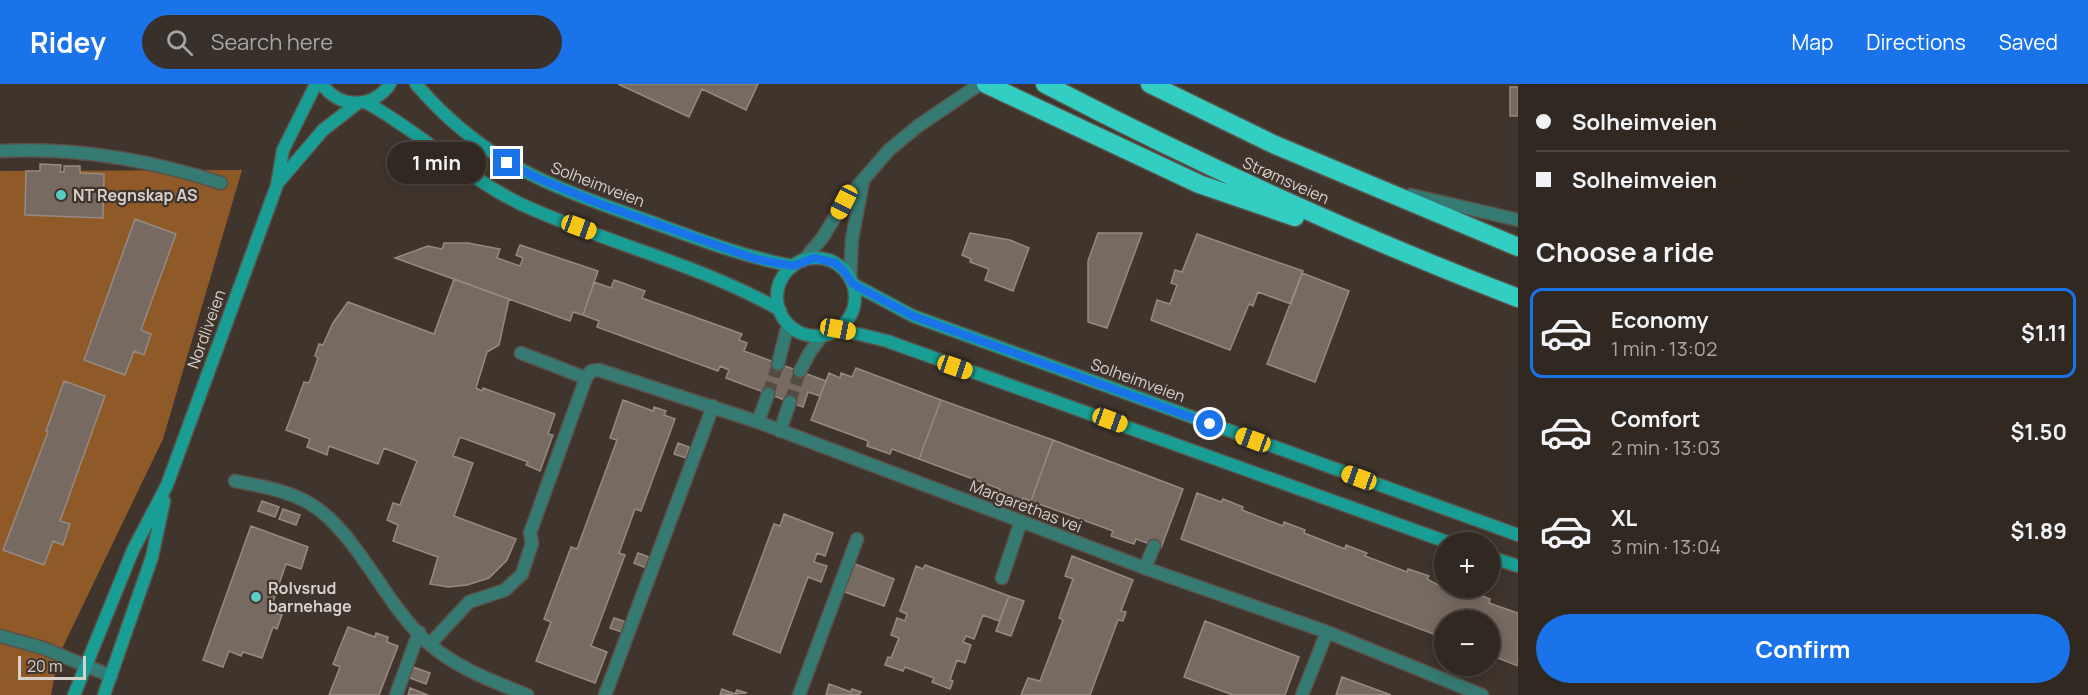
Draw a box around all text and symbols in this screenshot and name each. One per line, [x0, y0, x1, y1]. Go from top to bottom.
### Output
search box [142, 15, 562, 69]
text: Ridey [30, 23, 106, 61]
icon: search [163, 26, 196, 59]
text: Search here [211, 27, 333, 57]
text: Map [1792, 28, 1833, 56]
text: Directions [1866, 28, 1966, 56]
text: Saved [1999, 28, 2058, 56]
text: Solheimveien [1572, 107, 1717, 137]
callout: 1 min [387, 142, 486, 184]
text: 1 min [412, 149, 461, 176]
route end [493, 149, 520, 176]
street label: Strømsveien [1239, 151, 1333, 209]
street label: Solheimveien [548, 156, 648, 212]
text: Solheimveien [1572, 165, 1717, 195]
car [828, 182, 860, 222]
place label: NT Regnskap AS [73, 184, 197, 206]
marker: NT Regnskap AS [54, 188, 68, 202]
car [559, 212, 599, 242]
text: Choose a ride [1536, 233, 1714, 270]
street label: Nordliveien [182, 286, 230, 372]
text: Economy [1611, 305, 1709, 335]
icon: car [1539, 306, 1593, 360]
car [819, 317, 857, 341]
text: $1.11 [2021, 318, 2067, 348]
text: 1 min · 13:02 [1611, 335, 1717, 362]
car [935, 353, 975, 381]
street label: Solheimveien [1088, 353, 1188, 407]
text: Comfort [1611, 404, 1700, 434]
car [1090, 405, 1130, 435]
icon: car [1539, 405, 1593, 459]
route start [1196, 410, 1223, 437]
text: $1.50 [2010, 417, 2067, 447]
car [1233, 425, 1273, 455]
text: 2 min · 13:03 [1611, 434, 1721, 461]
car [1339, 463, 1379, 493]
street label: Margarethas vei [967, 475, 1085, 537]
text: XL [1611, 503, 1637, 533]
icon: car [1539, 504, 1593, 558]
text: $1.89 [2011, 516, 2067, 546]
map controls [1434, 532, 1500, 676]
button: + [1434, 532, 1500, 598]
text: 3 min · 13:04 [1611, 533, 1721, 560]
place label: Rolvsrud barnehage [268, 577, 352, 617]
marker: Rolvsrud barnehage [249, 590, 263, 604]
button: − [1434, 610, 1500, 676]
button: Confirm [1536, 614, 2070, 683]
scale bar [18, 653, 86, 680]
text: 20 m [27, 655, 63, 677]

